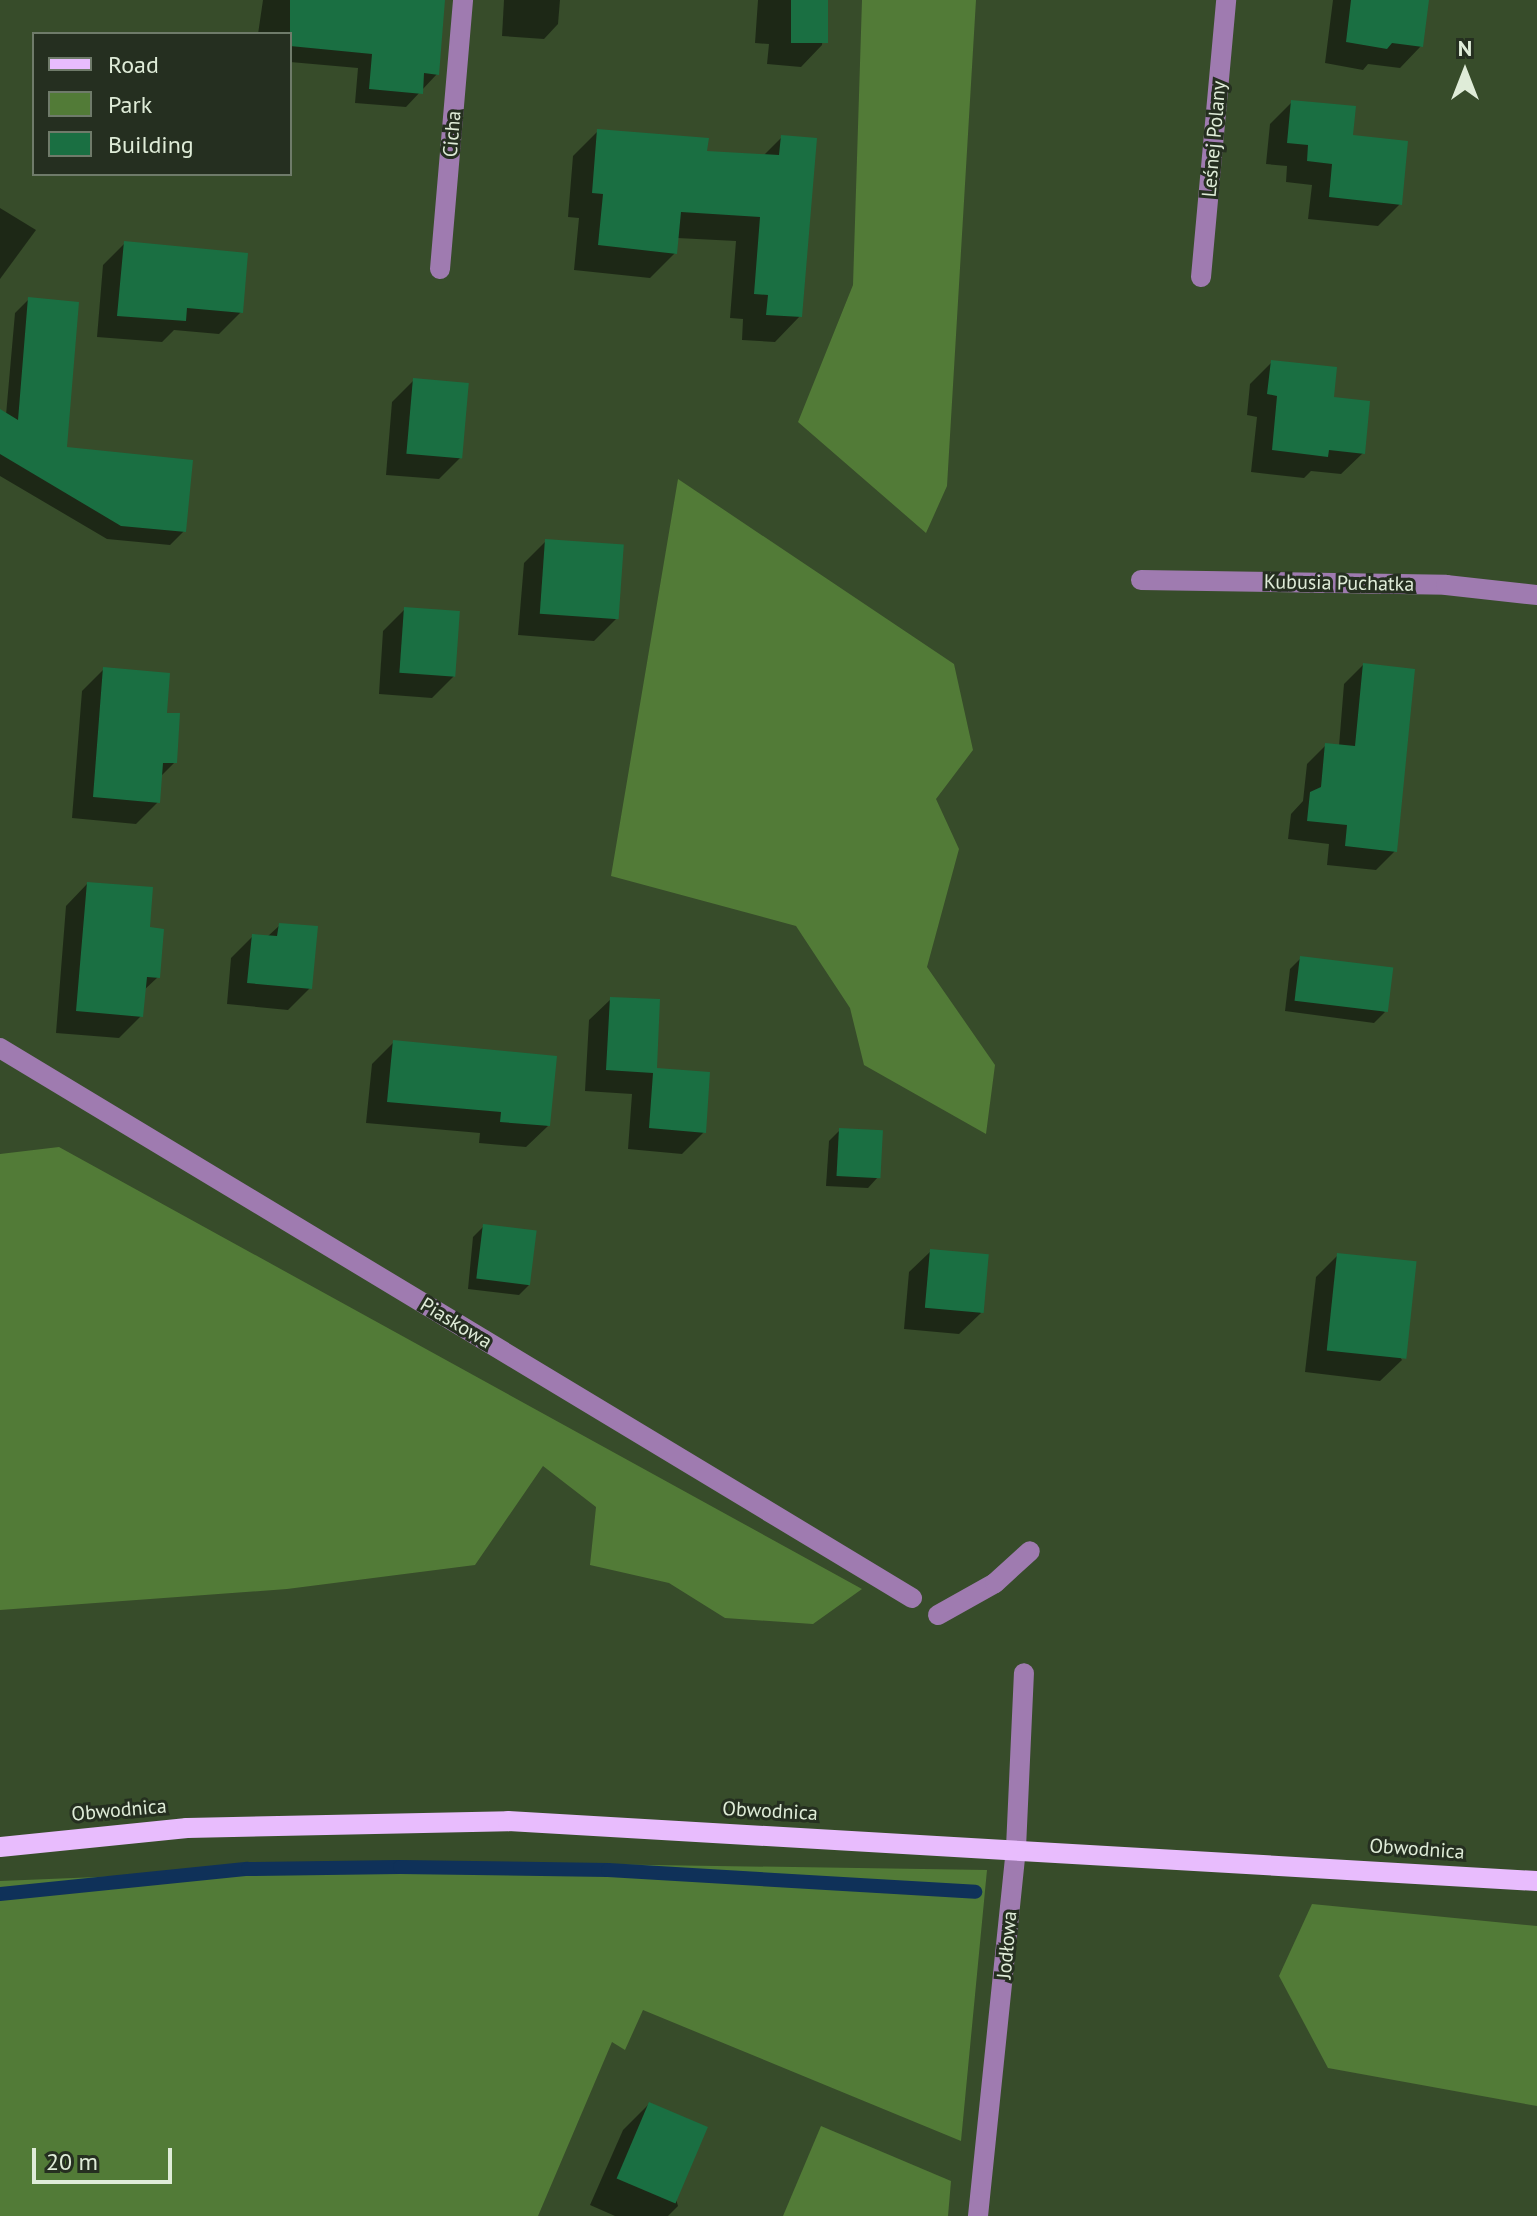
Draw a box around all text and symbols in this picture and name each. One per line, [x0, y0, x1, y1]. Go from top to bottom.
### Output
legend [32, 32, 292, 176]
north arrow [1425, 32, 1505, 112]
text: N [1458, 34, 1472, 62]
text: Road [108, 49, 159, 80]
street label: Leśnej Polany [1197, 80, 1231, 198]
text: Park [108, 89, 152, 120]
street label: Cicha [438, 110, 466, 158]
text: Building [108, 129, 194, 160]
street label: Kubusia Puchatka [1264, 570, 1414, 596]
street label: Piaskowa [416, 1292, 496, 1354]
street label: Obwodnica [70, 1794, 168, 1826]
street label: Obwodnica [722, 1797, 818, 1825]
street label: Obwodnica [1369, 1834, 1465, 1864]
street label: Jodłowa [992, 1910, 1022, 1980]
scale bar [36, 2132, 176, 2182]
text: 20 m [46, 2146, 98, 2177]

